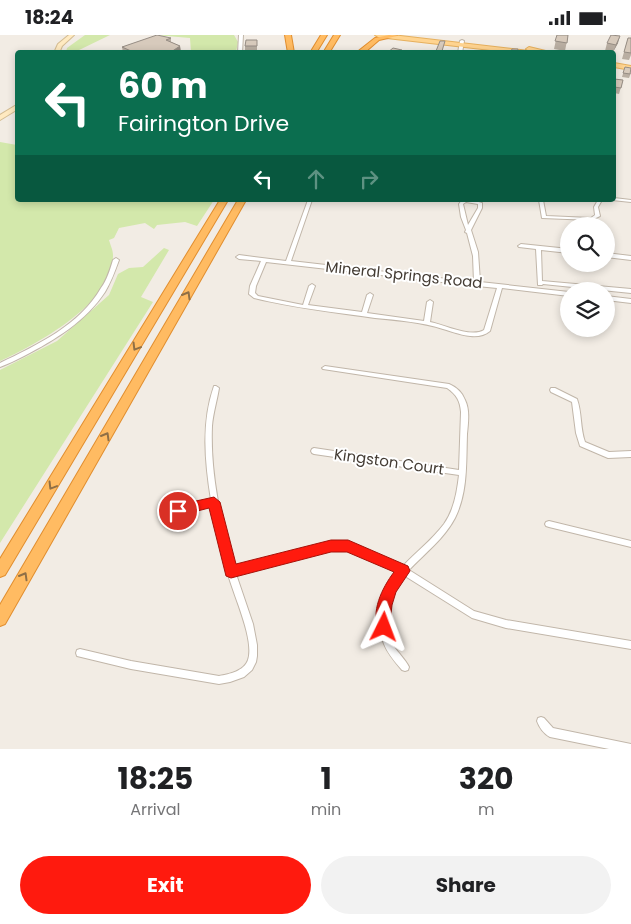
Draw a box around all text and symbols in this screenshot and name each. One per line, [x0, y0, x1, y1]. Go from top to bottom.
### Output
text: 18:24 [25, 4, 74, 31]
text: 60 m [118, 61, 208, 110]
icon: left [35, 70, 100, 135]
text: Fairington Drive [118, 108, 289, 139]
icon: left [249, 165, 277, 193]
icon: ahead [302, 165, 330, 193]
icon: right [355, 165, 383, 193]
map controls [560, 217, 615, 337]
button: search [560, 217, 615, 272]
street label: Mineral Springs Road [325, 256, 484, 293]
button: layers [560, 282, 615, 337]
one-way arrow [181, 292, 191, 301]
one-way arrow [133, 341, 143, 350]
one-way arrow [99, 432, 109, 441]
street label: Kingston Court [333, 443, 445, 480]
one-way arrow [48, 480, 58, 489]
pin [157, 490, 199, 532]
icon: arrive [164, 497, 192, 525]
one-way arrow [18, 573, 28, 582]
position arrow [357, 600, 409, 652]
text: 18:25 [117, 757, 193, 800]
text: 1 [320, 757, 332, 800]
text: 320 [459, 757, 514, 800]
text: Arrival [130, 798, 181, 821]
text: min [311, 798, 341, 821]
text: m [478, 798, 494, 821]
button: Exit [20, 856, 311, 914]
button: Share [321, 856, 611, 914]

